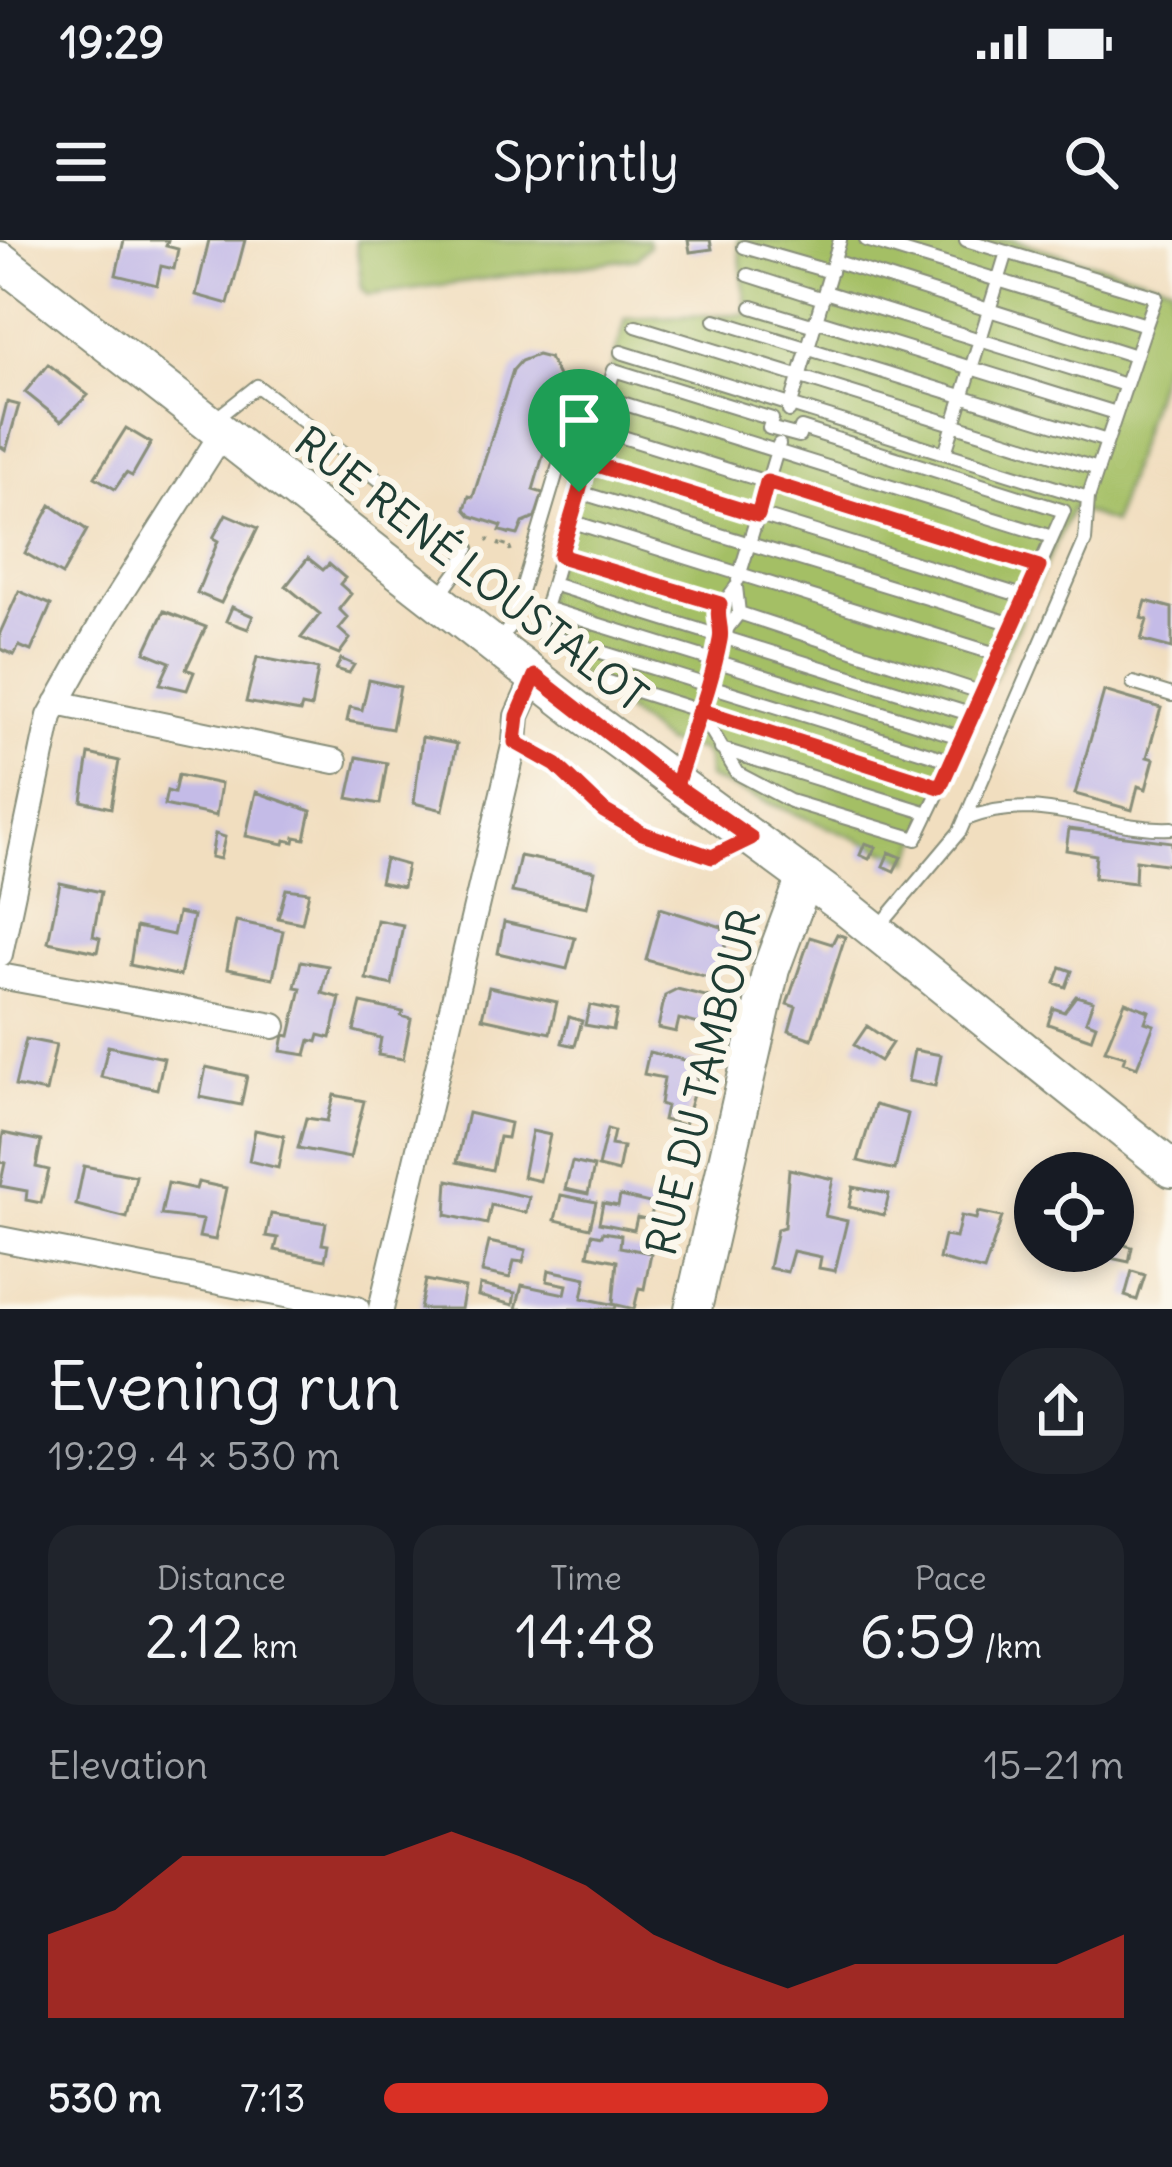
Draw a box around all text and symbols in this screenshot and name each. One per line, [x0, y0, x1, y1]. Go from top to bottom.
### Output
text: 19:29 [60, 14, 164, 70]
text: Sprintly [493, 128, 679, 196]
icon: menu [48, 129, 114, 195]
icon: search [1058, 129, 1124, 195]
pin [528, 369, 630, 492]
icon: arrive [546, 387, 612, 453]
street label: RUE RENÉ LOUSTALOT [285, 415, 658, 723]
street label: RUE DU TAMBOUR [635, 903, 771, 1261]
map controls [1014, 1152, 1134, 1272]
button: locate [1014, 1152, 1134, 1272]
text: Evening run [48, 1345, 401, 1428]
button: share [998, 1348, 1124, 1474]
text: 19:29 · 4 × 530 m [48, 1432, 340, 1481]
text: Distance [157, 1557, 286, 1599]
text: Time [550, 1557, 622, 1599]
text: Pace [915, 1557, 987, 1599]
text: 2.12 [145, 1599, 244, 1674]
text: 14:48 [515, 1599, 657, 1674]
text: 6:59 [859, 1599, 976, 1674]
text: km [244, 1625, 298, 1667]
text: /km [976, 1625, 1042, 1667]
text: Elevation [48, 1741, 208, 1790]
text: 15–21 m [984, 1741, 1124, 1790]
text: 530 m [48, 2074, 162, 2123]
text: 7:13 [240, 2074, 306, 2123]

